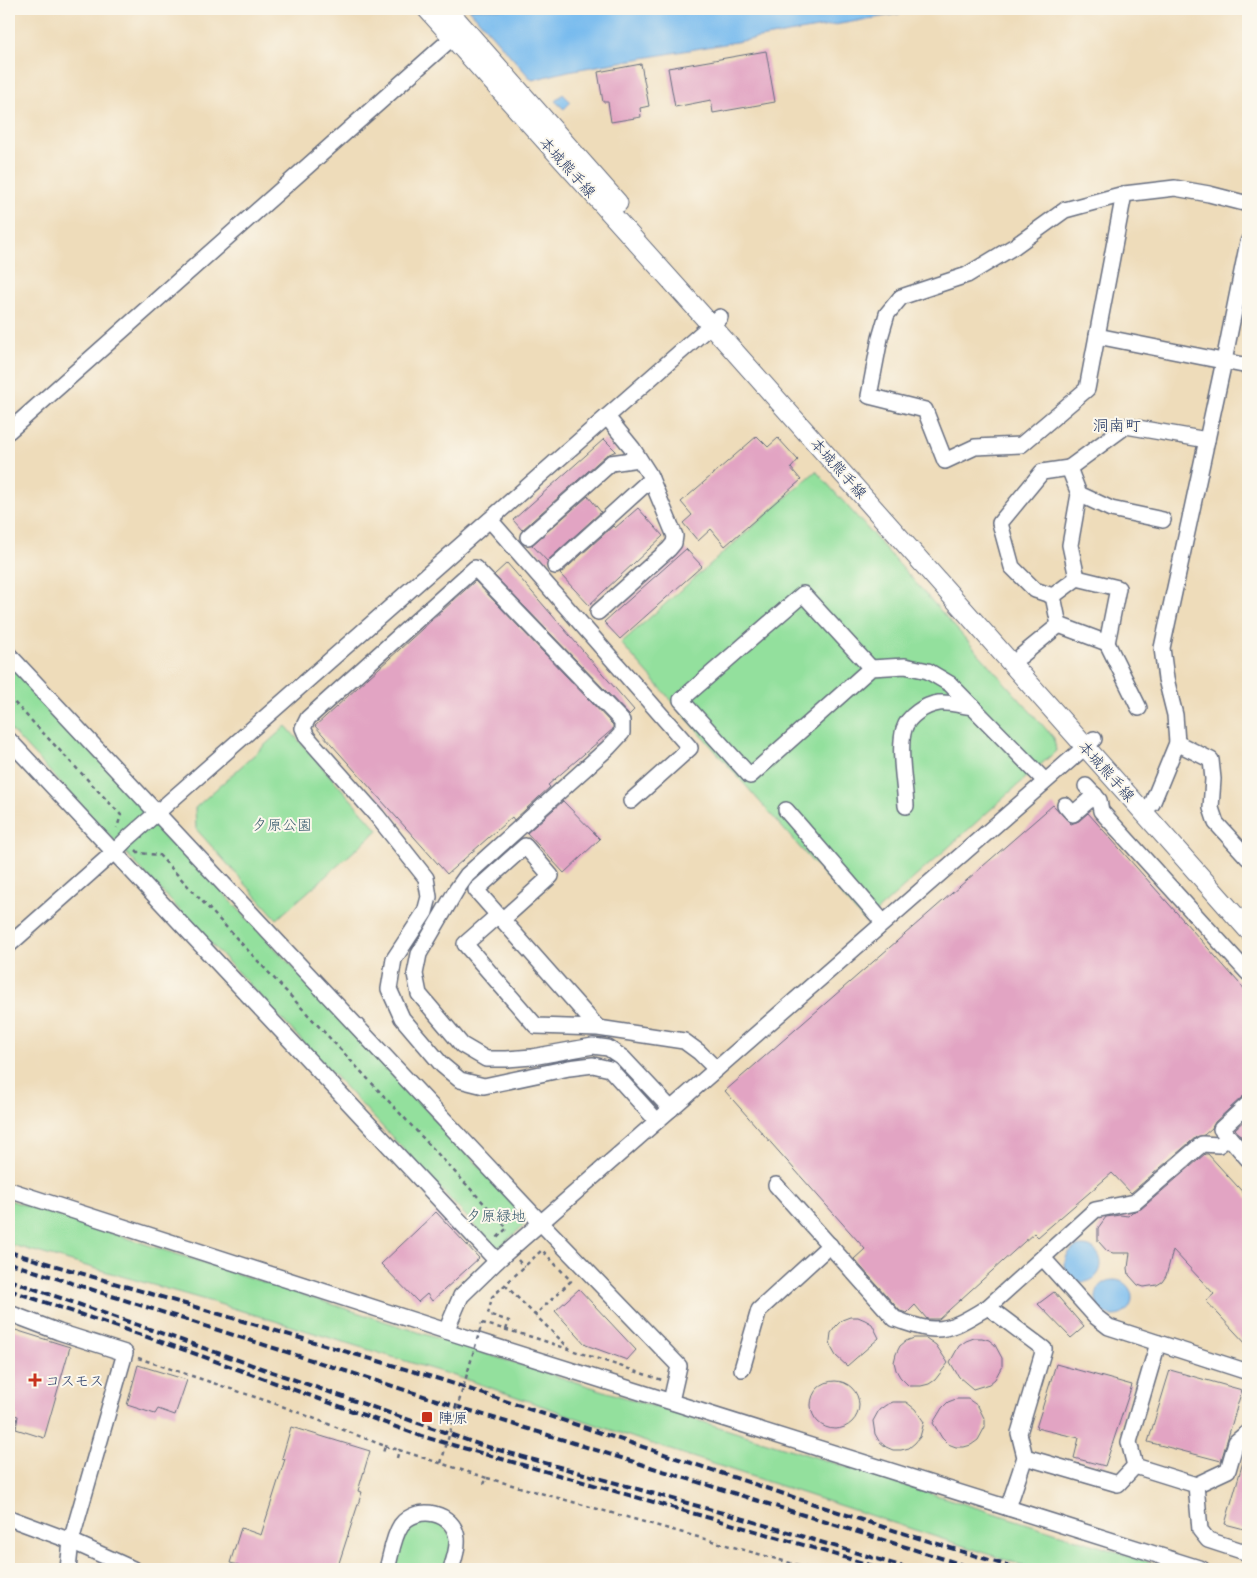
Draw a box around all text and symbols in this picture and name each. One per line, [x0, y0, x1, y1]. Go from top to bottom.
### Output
street label: 本城熊手線 [536, 133, 600, 201]
district label: 洞南町 [1093, 415, 1141, 435]
street label: 本城熊手線 [807, 434, 871, 502]
street label: 本城熊手線 [1075, 737, 1139, 805]
park label: 夕原公園 [252, 815, 312, 834]
park label: 夕原緑地 [466, 1206, 526, 1225]
place label: コスモス [45, 1371, 104, 1390]
marker: コスモス [29, 1374, 41, 1386]
place label: 陣原 [438, 1408, 468, 1427]
marker: 陣原 [420, 1410, 434, 1424]

